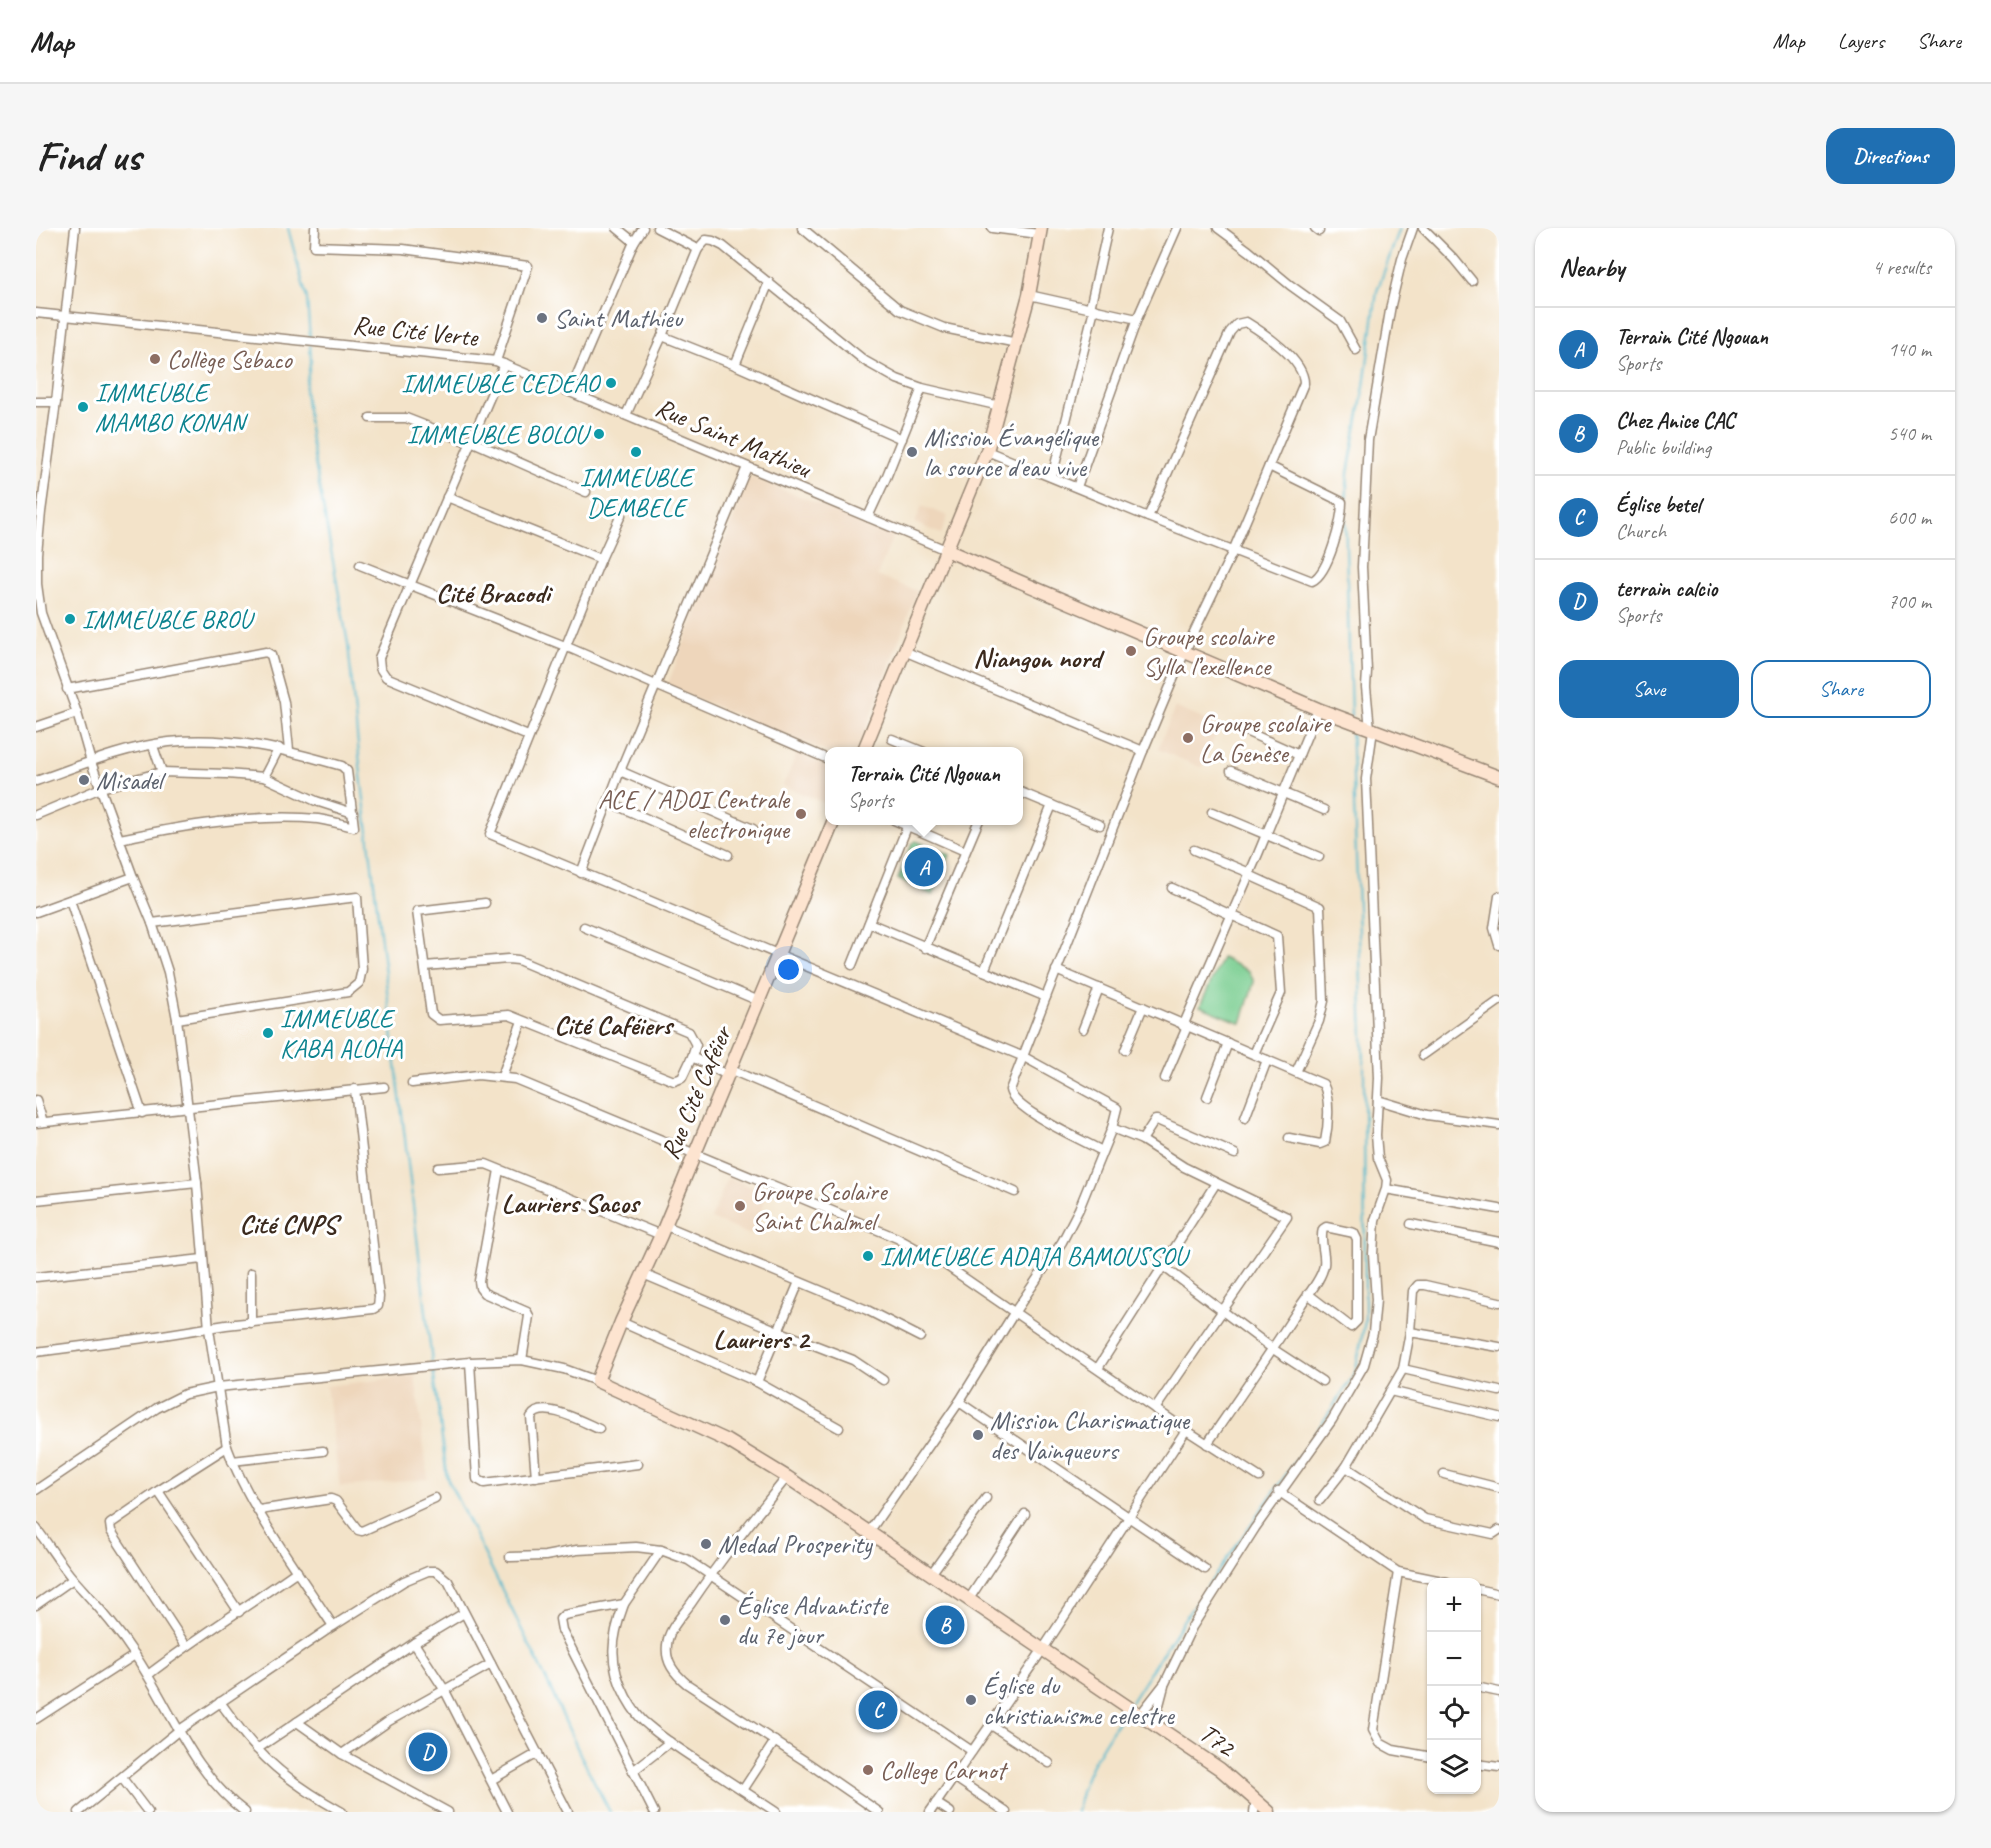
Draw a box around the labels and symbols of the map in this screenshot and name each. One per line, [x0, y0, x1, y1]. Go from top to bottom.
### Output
place label: Saint Mathieu [554, 302, 684, 335]
street label: Rue Cité Verte [351, 308, 480, 354]
marker: Saint Mathieu [535, 311, 549, 325]
place label: Collège Sebaco [167, 343, 293, 376]
marker: Collège Sebaco [148, 352, 162, 366]
place label: IMMEUBLE CEDEAO [401, 367, 602, 400]
place label: IMMEUBLE MAMBO KONAN [95, 376, 249, 439]
marker: IMMEUBLE CEDEAO [604, 376, 618, 390]
street label: Rue Saint Mathieu [651, 391, 818, 486]
marker: IMMEUBLE MAMBO KONAN [76, 400, 90, 414]
place label: IMMEUBLE BOLOU [407, 418, 591, 451]
place label: Mission Évangélique la source d'eau vive [924, 421, 1100, 484]
marker: IMMEUBLE BOLOU [592, 427, 606, 441]
marker: IMMEUBLE DEMBELE [629, 445, 643, 459]
marker: Mission Évangélique la source d'eau vive [905, 445, 919, 459]
place label: IMMEUBLE DEMBELE [580, 461, 695, 524]
district label: Cité Bracodi [436, 576, 554, 610]
place label: IMMEUBLE BROU [82, 603, 256, 636]
marker: IMMEUBLE BROU [63, 612, 77, 626]
place label: Groupe scolaire Sylla l’exellence [1143, 620, 1276, 683]
district label: Niangon nord [973, 641, 1105, 675]
marker: Groupe scolaire Sylla l’exellence [1124, 644, 1138, 658]
place label: Groupe scolaire La Genèse [1200, 707, 1333, 770]
marker: Groupe scolaire La Genèse [1181, 731, 1195, 745]
place label: Misadel [96, 764, 167, 797]
marker: Misadel [77, 773, 91, 787]
place label: ACE / ADOI Centrale electronique [598, 783, 791, 846]
marker: ACE / ADOI Centrale electronique [794, 807, 808, 821]
pin: A [904, 844, 944, 890]
your location [774, 955, 803, 984]
place label: IMMEUBLE KABA ALOHA [280, 1002, 403, 1065]
district label: Cité Caféiers [554, 1008, 674, 1042]
street label: Rue Cité Caféier [653, 1019, 740, 1164]
marker: IMMEUBLE KABA ALOHA [261, 1026, 275, 1040]
place label: Groupe Scolaire Saint Chalmel [752, 1175, 889, 1238]
district label: Lauriers Sacos [502, 1186, 641, 1220]
marker: Groupe Scolaire Saint Chalmel [733, 1199, 747, 1213]
district label: Cité CNPS [240, 1207, 342, 1241]
place label: IMMEUBLE ADAJA BAMOUSSOU [880, 1240, 1191, 1273]
marker: IMMEUBLE ADAJA BAMOUSSOU [861, 1249, 875, 1263]
district label: Lauriers 2 [713, 1322, 812, 1356]
place label: Mission Charismatique des Vainqueurs [990, 1404, 1191, 1467]
marker: Mission Charismatique des Vainqueurs [971, 1428, 985, 1442]
place label: Medad Prosperity [718, 1528, 874, 1561]
marker: Medad Prosperity [699, 1537, 713, 1551]
place label: Église Advantiste du 7e jour [737, 1589, 889, 1652]
pin: B [926, 1602, 964, 1648]
marker: Église Advantiste du 7e jour [718, 1613, 732, 1627]
place label: Église du christianisme celestre [983, 1669, 1175, 1732]
pin: C [858, 1688, 898, 1732]
marker: Église du christianisme celestre [964, 1693, 978, 1707]
street label: T72 [1193, 1716, 1243, 1765]
pin: D [408, 1730, 448, 1774]
place label: College Carnot [880, 1754, 1009, 1787]
marker: College Carnot [861, 1763, 875, 1777]

